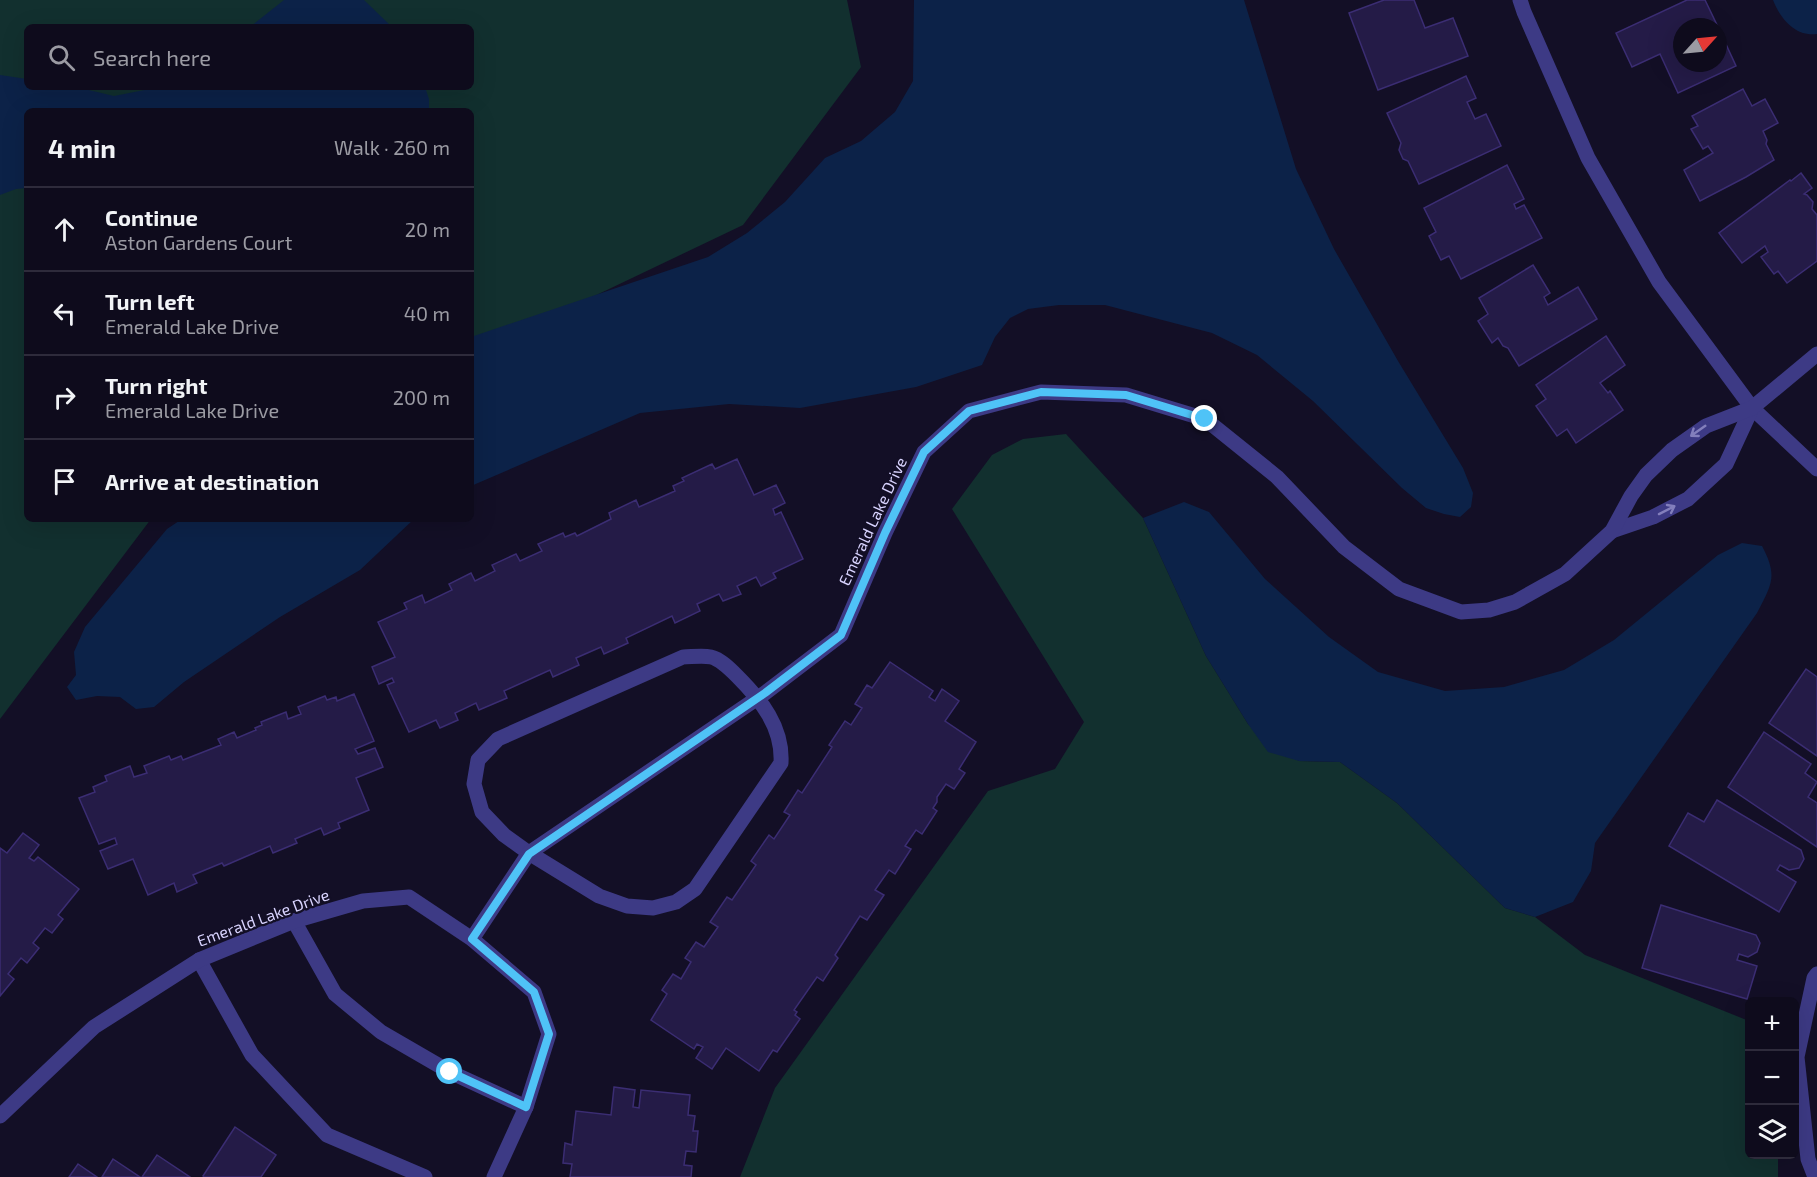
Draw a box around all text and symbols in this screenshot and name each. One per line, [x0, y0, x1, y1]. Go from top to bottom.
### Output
north arrow [1673, 18, 1727, 72]
search box [24, 24, 474, 90]
icon: search [45, 41, 78, 74]
text: Search here [93, 44, 211, 70]
text: 4 min [48, 132, 116, 163]
text: Walk · 260 m [334, 135, 450, 159]
text: Continue [105, 204, 198, 230]
icon: ahead [48, 213, 81, 246]
text: 20 m [405, 217, 450, 241]
text: Aston Gardens Court [105, 230, 292, 254]
text: Turn left [105, 288, 194, 314]
icon: left [48, 297, 81, 330]
text: 40 m [404, 301, 450, 325]
text: Emerald Lake Drive [105, 314, 279, 338]
text: Turn right [105, 372, 207, 398]
icon: right [48, 381, 81, 414]
text: 200 m [393, 385, 450, 409]
text: Emerald Lake Drive [105, 398, 279, 422]
route end [1191, 405, 1217, 431]
one-way arrow [1691, 425, 1707, 437]
street label: Emerald Lake Drive [834, 454, 910, 588]
icon: arrive [48, 465, 81, 498]
text: Arrive at destination [105, 468, 319, 494]
one-way arrow [1657, 503, 1675, 515]
street label: Emerald Lake Drive [194, 884, 332, 950]
map controls [1745, 997, 1799, 1159]
button: + [1745, 997, 1799, 1051]
button: − [1745, 1051, 1799, 1105]
route start [436, 1058, 462, 1084]
button: layers [1745, 1105, 1799, 1159]

